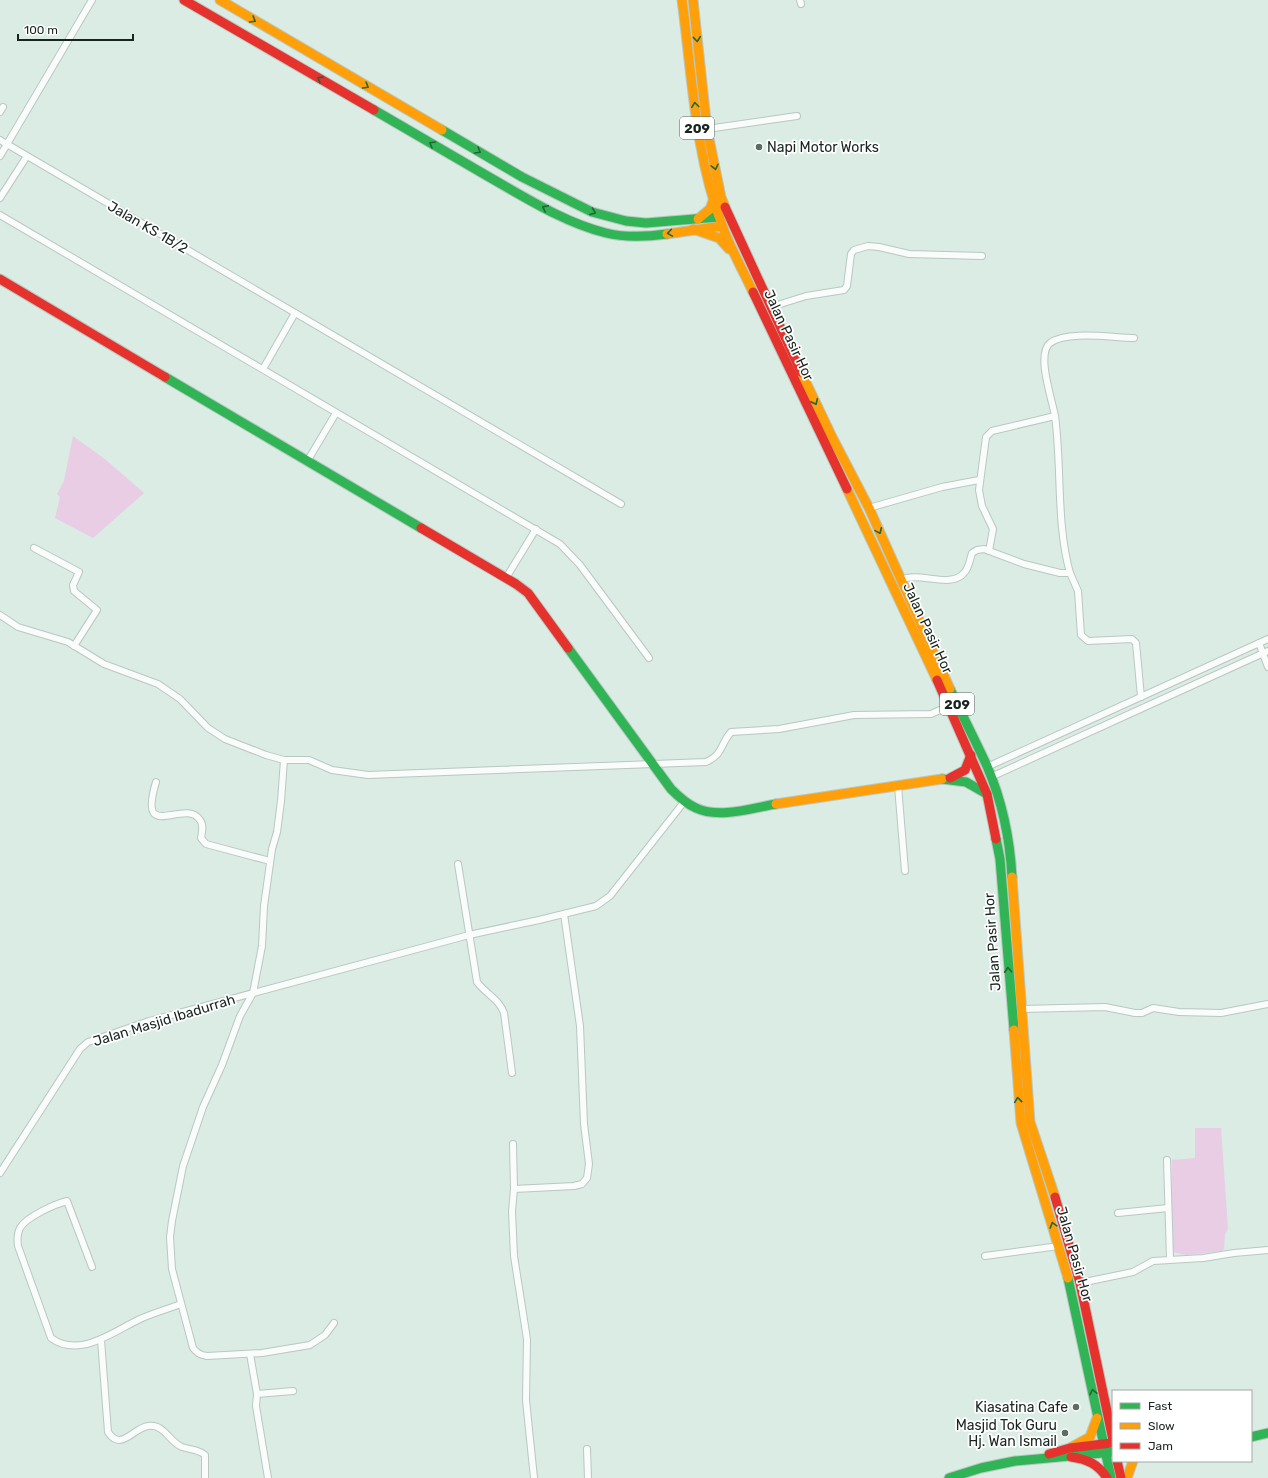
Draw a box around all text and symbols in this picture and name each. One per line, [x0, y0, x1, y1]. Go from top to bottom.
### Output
one-way arrow [249, 15, 256, 23]
scale bar [18, 16, 133, 42]
text: 100 m [24, 23, 58, 37]
one-way arrow [692, 36, 701, 42]
one-way arrow [317, 76, 324, 83]
one-way arrow [361, 81, 369, 88]
one-way arrow [691, 102, 700, 108]
road number: 209 [680, 117, 714, 139]
place label: Napi Motor Works [767, 139, 879, 156]
one-way arrow [429, 141, 436, 148]
marker: Napi Motor Works [754, 142, 764, 152]
one-way arrow [474, 147, 481, 154]
one-way arrow [710, 164, 718, 171]
street label: Jalan KS 1B/2 [105, 198, 191, 257]
one-way arrow [542, 205, 550, 213]
one-way arrow [589, 207, 596, 215]
one-way arrow [667, 229, 673, 237]
street label: Jalan Pasir Hor [760, 287, 817, 384]
one-way arrow [811, 398, 819, 405]
one-way arrow [874, 527, 882, 535]
street label: Jalan Pasir Hor [899, 580, 956, 677]
road number: 209 [940, 693, 974, 715]
street label: Jalan Pasir Hor [981, 892, 1004, 992]
one-way arrow [1004, 967, 1013, 973]
street label: Jalan Masjid Ibadurrah [91, 991, 237, 1050]
one-way arrow [1014, 1097, 1023, 1103]
street label: Jalan Pasir Hor [1053, 1204, 1096, 1304]
one-way arrow [1049, 1221, 1058, 1228]
one-way arrow [1089, 1389, 1097, 1395]
legend [1112, 1390, 1252, 1462]
place label: Kiasatina Cafe [975, 1399, 1068, 1416]
text: Fast [1148, 1399, 1172, 1413]
marker: Kiasatina Cafe [1071, 1402, 1081, 1412]
place label: Masjid Tok Guru Hj. Wan Ismail [956, 1417, 1057, 1450]
text: Slow [1148, 1419, 1175, 1433]
marker: Masjid Tok Guru Hj. Wan Ismail [1060, 1428, 1070, 1438]
text: Jam [1148, 1439, 1173, 1453]

